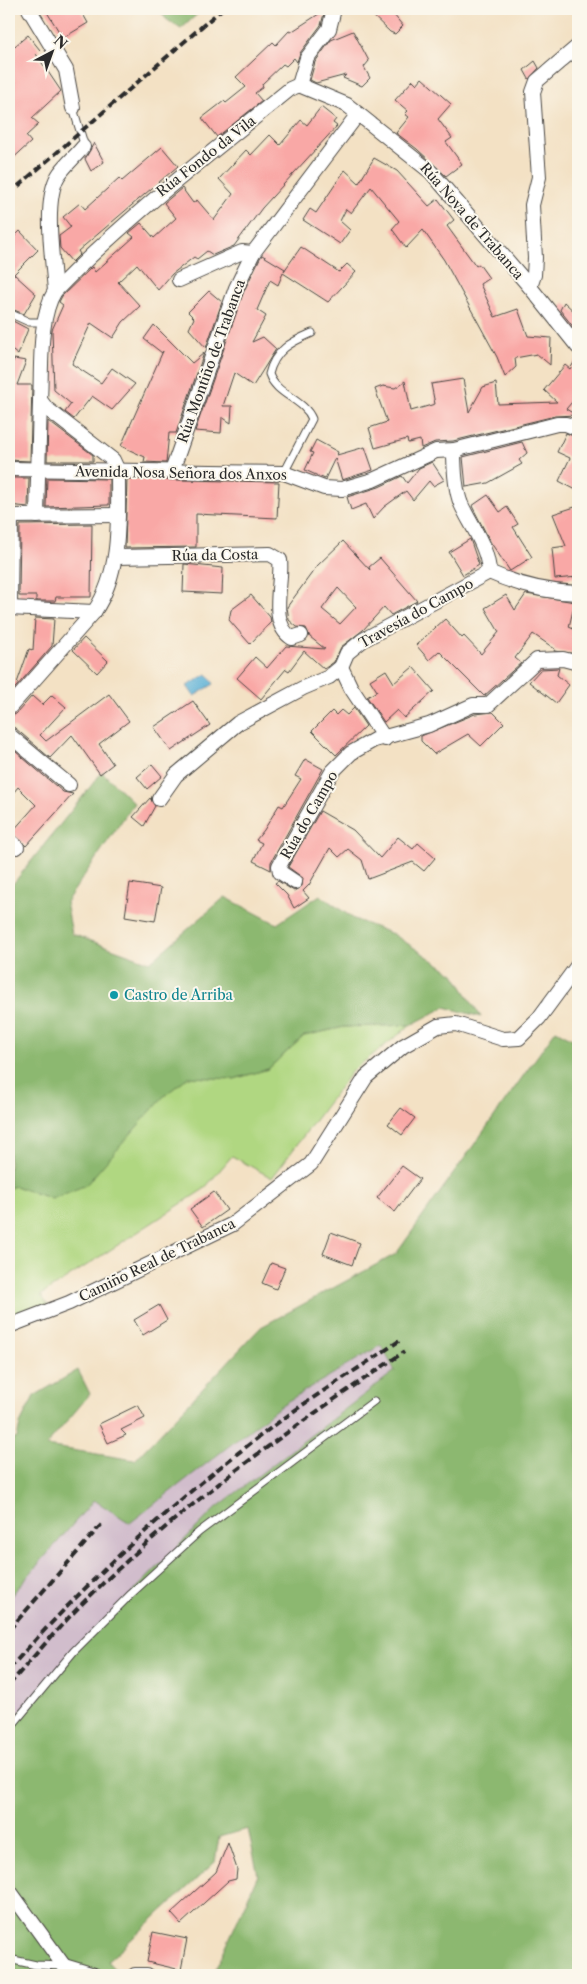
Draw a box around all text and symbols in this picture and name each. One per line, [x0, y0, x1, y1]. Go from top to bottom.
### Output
north arrow [28, 28, 78, 78]
text: N [50, 31, 71, 53]
street label: Rúa Fondo da Vila [153, 111, 260, 200]
street label: Rúa Nova de Trabanca [416, 159, 528, 284]
street label: Rúa Montiño de Trabanca [173, 276, 249, 445]
street label: Avenida Nosa Señora dos Anxos [74, 462, 287, 484]
street label: Rúa da Costa [171, 545, 259, 565]
street label: Travesía do Campo [356, 574, 476, 652]
street label: Rúa do Campo [276, 768, 342, 862]
place label: Castro de Arriba [124, 986, 234, 1004]
marker: Castro de Arriba [108, 989, 120, 1001]
street label: Camiño Real de Trabanca [76, 1214, 239, 1306]

